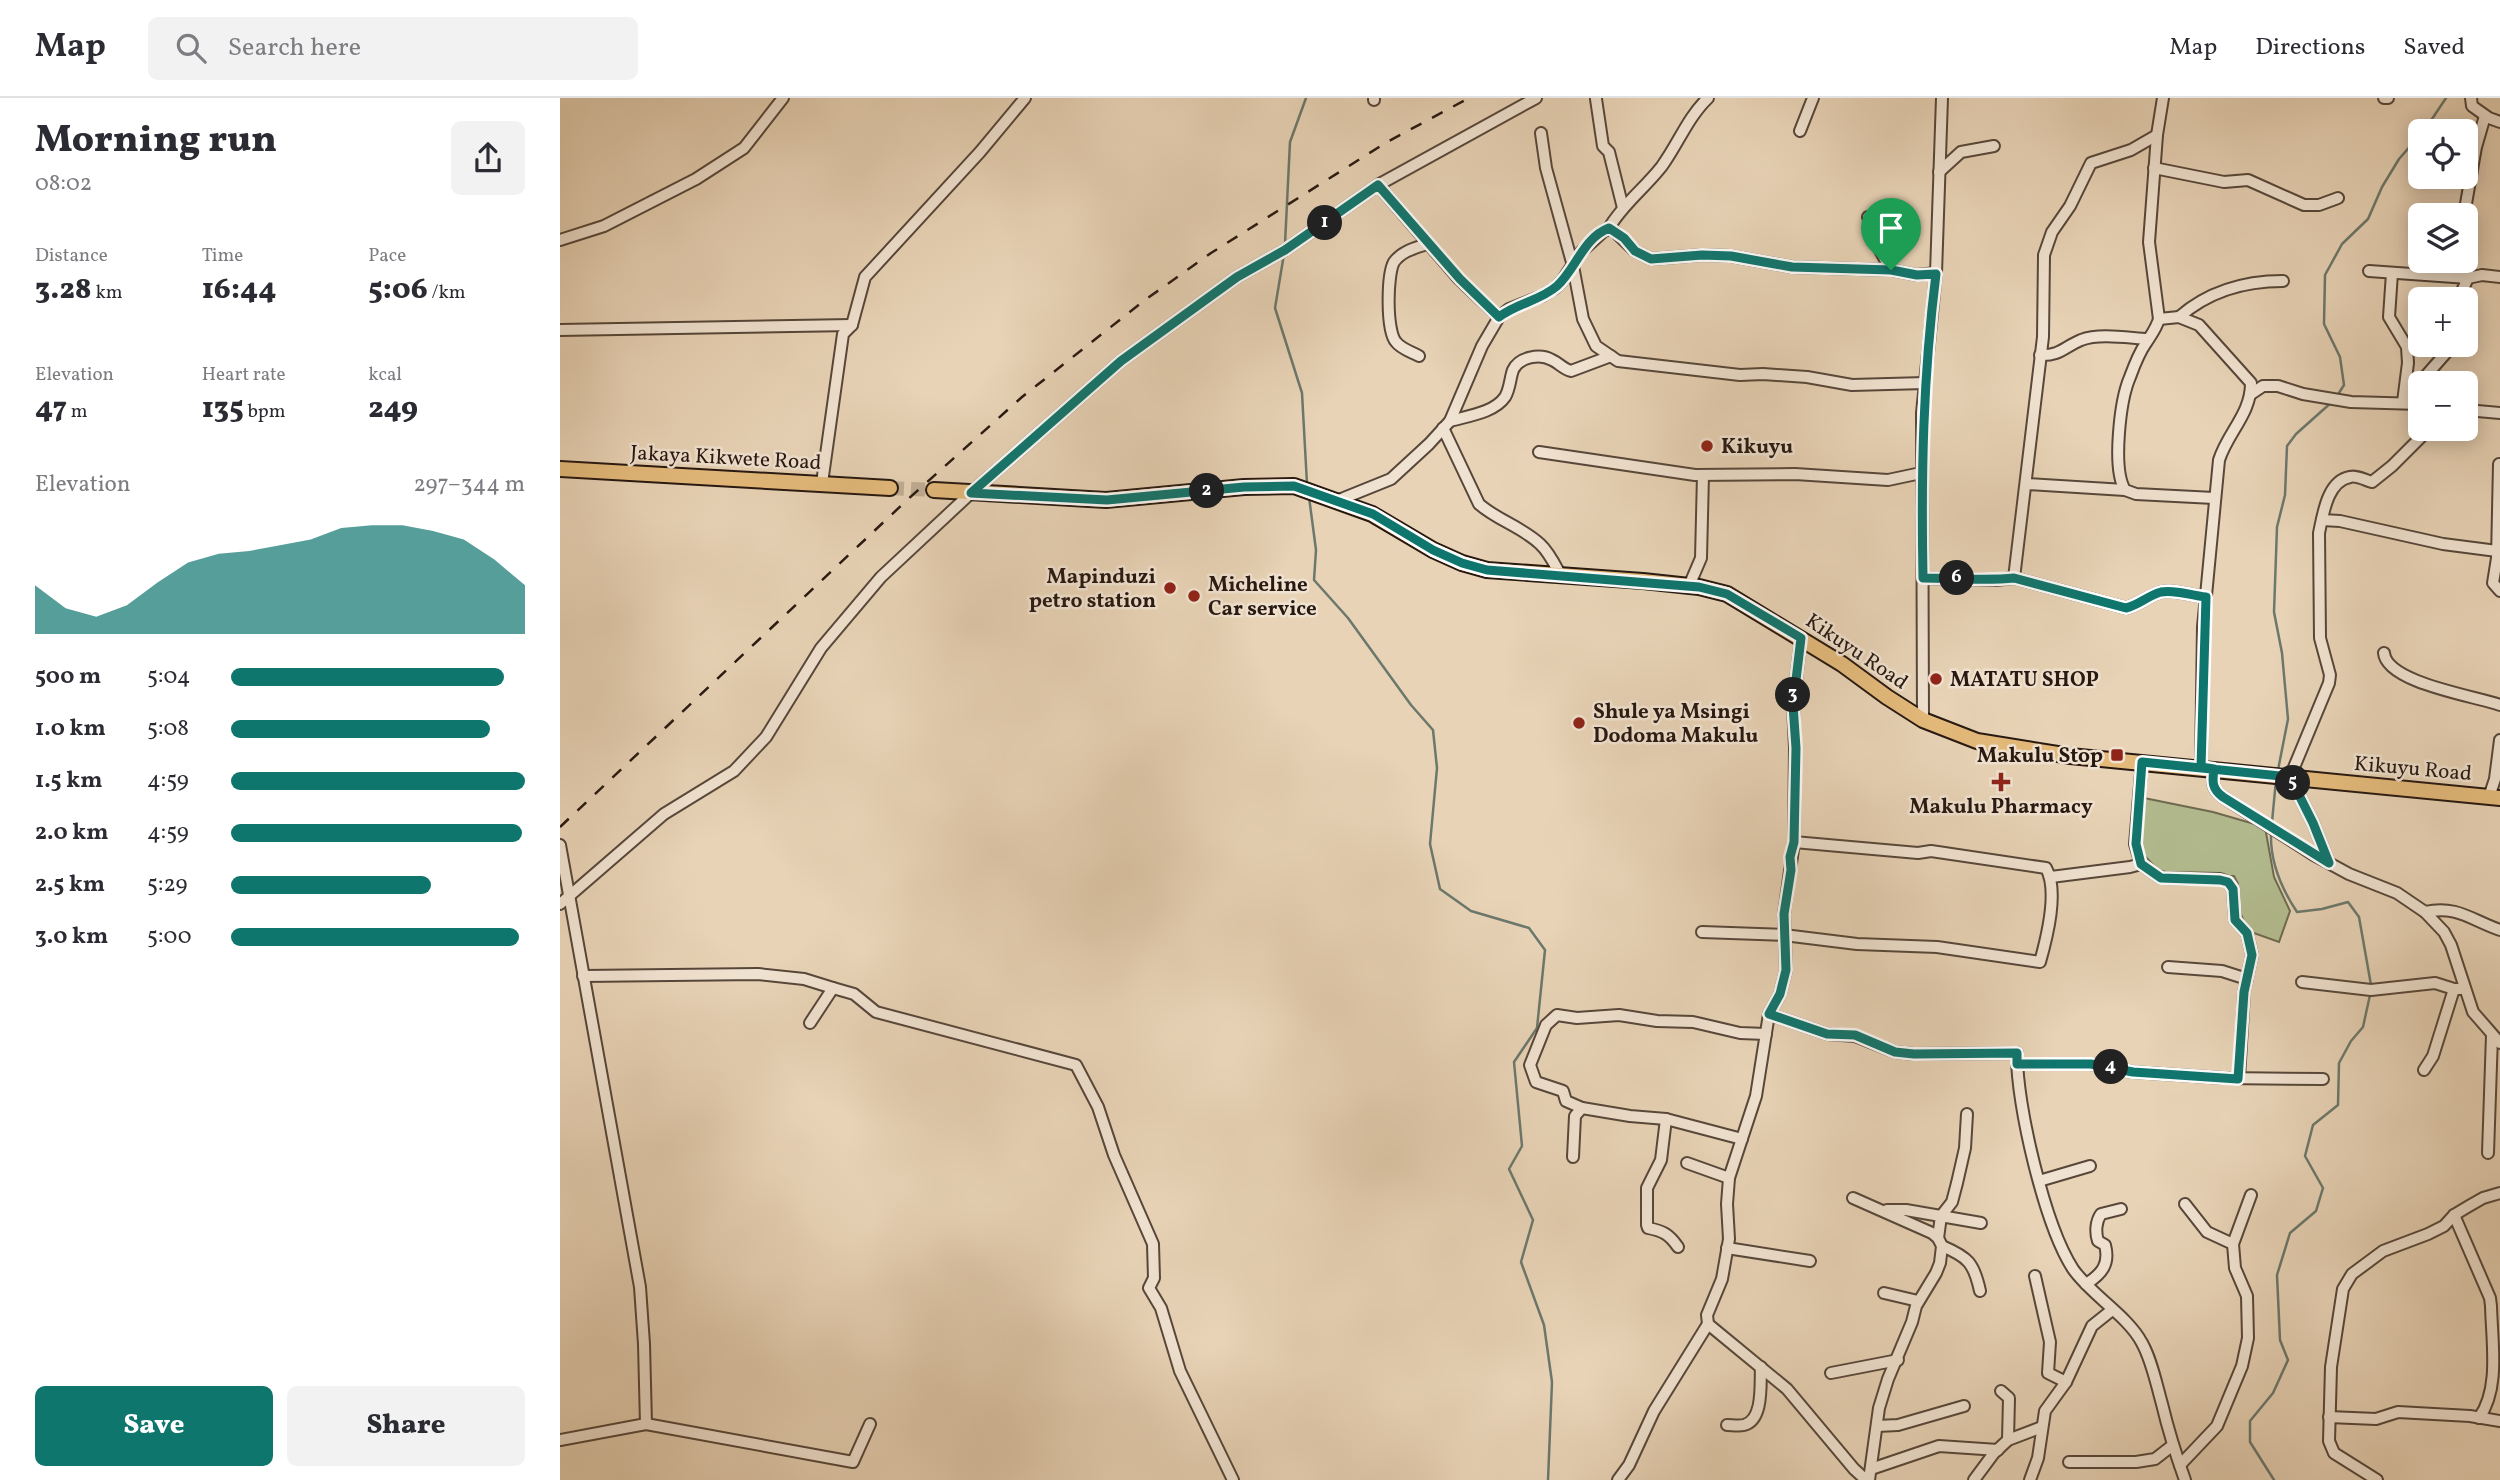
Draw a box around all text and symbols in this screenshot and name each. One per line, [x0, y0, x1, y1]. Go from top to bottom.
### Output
search box [148, 17, 638, 80]
text: Map [35, 25, 106, 71]
icon: search [172, 29, 210, 67]
text: Search here [228, 30, 361, 66]
text: Map [2169, 31, 2217, 65]
text: Directions [2255, 31, 2365, 65]
text: Saved [2403, 31, 2465, 65]
text: Morning run [35, 115, 277, 168]
map controls [2408, 119, 2478, 441]
button: locate [2408, 119, 2478, 189]
button: share [451, 121, 525, 195]
text: 08:02 [35, 168, 92, 200]
pin [1861, 198, 1921, 270]
button: layers [2408, 203, 2478, 273]
pin: 1 [1308, 206, 1342, 240]
text: 1 [1321, 209, 1328, 235]
icon: arrive [1872, 209, 1910, 247]
text: Distance [35, 243, 108, 269]
text: Time [202, 243, 243, 269]
text: Pace [368, 243, 406, 269]
text: 3.28 [35, 269, 92, 311]
text: 16:44 [202, 269, 276, 311]
text: 5:06 [368, 269, 428, 311]
text: km [92, 280, 123, 306]
text: /km [428, 280, 466, 306]
button: + [2408, 287, 2478, 357]
text: Elevation [35, 362, 114, 388]
text: Heart rate [202, 362, 286, 388]
text: kcal [368, 362, 402, 388]
button: − [2408, 371, 2478, 441]
text: 47 [35, 388, 67, 430]
text: 135 [202, 388, 244, 430]
text: 249 [368, 388, 418, 430]
text: m [67, 399, 88, 425]
text: bpm [244, 399, 285, 425]
place label: Kikuyu [1721, 433, 1793, 462]
marker: Kikuyu [1699, 438, 1715, 454]
street label: Jakaya Kikwete Road [630, 439, 822, 478]
text: Elevation [35, 469, 131, 501]
text: 297–344 m [413, 469, 525, 501]
pin: 2 [1190, 474, 1224, 508]
text: 2 [1202, 477, 1211, 503]
pin: 6 [1940, 560, 1974, 596]
place label: Mapinduzi petro station [1029, 563, 1156, 616]
text: 6 [1951, 564, 1962, 590]
place label: Micheline Car service [1208, 571, 1317, 624]
marker: Mapinduzi petro station [1162, 580, 1178, 596]
marker: Micheline Car service [1186, 588, 1202, 604]
street label: Kikuyu Road [1799, 607, 1913, 697]
text: 500 m [35, 661, 101, 693]
text: 5:04 [147, 661, 190, 693]
place label: MATATU SHOP [1950, 666, 2099, 695]
marker: MATATU SHOP [1928, 671, 1944, 687]
pin: 3 [1776, 678, 1810, 712]
text: 3 [1788, 681, 1797, 707]
place label: Shule ya Msingi Dodoma Makulu [1593, 698, 1759, 751]
text: 1.0 km [35, 713, 106, 745]
text: 5:08 [147, 713, 189, 745]
marker: Shule ya Msingi Dodoma Makulu [1571, 715, 1587, 731]
place label: Makulu Stop [1977, 742, 2103, 771]
marker: Makulu Stop [2109, 747, 2125, 763]
street label: Kikuyu Road [2353, 750, 2473, 789]
text: 1.5 km [35, 765, 102, 797]
text: 4:59 [147, 765, 189, 797]
pin: 5 [2276, 766, 2310, 800]
text: 5 [2288, 769, 2297, 795]
marker: Makulu Pharmacy [1993, 774, 2009, 790]
place label: Makulu Pharmacy [1909, 793, 2093, 822]
text: 2.0 km [35, 817, 108, 849]
text: 4:59 [147, 817, 189, 849]
text: 2.5 km [35, 869, 105, 901]
text: 5:29 [147, 869, 188, 901]
text: 3.0 km [35, 921, 108, 953]
text: 5:00 [147, 921, 192, 953]
pin: 4 [2094, 1049, 2128, 1084]
text: 4 [2105, 1053, 2116, 1079]
button: Save [35, 1386, 273, 1466]
button: Share [287, 1386, 525, 1466]

